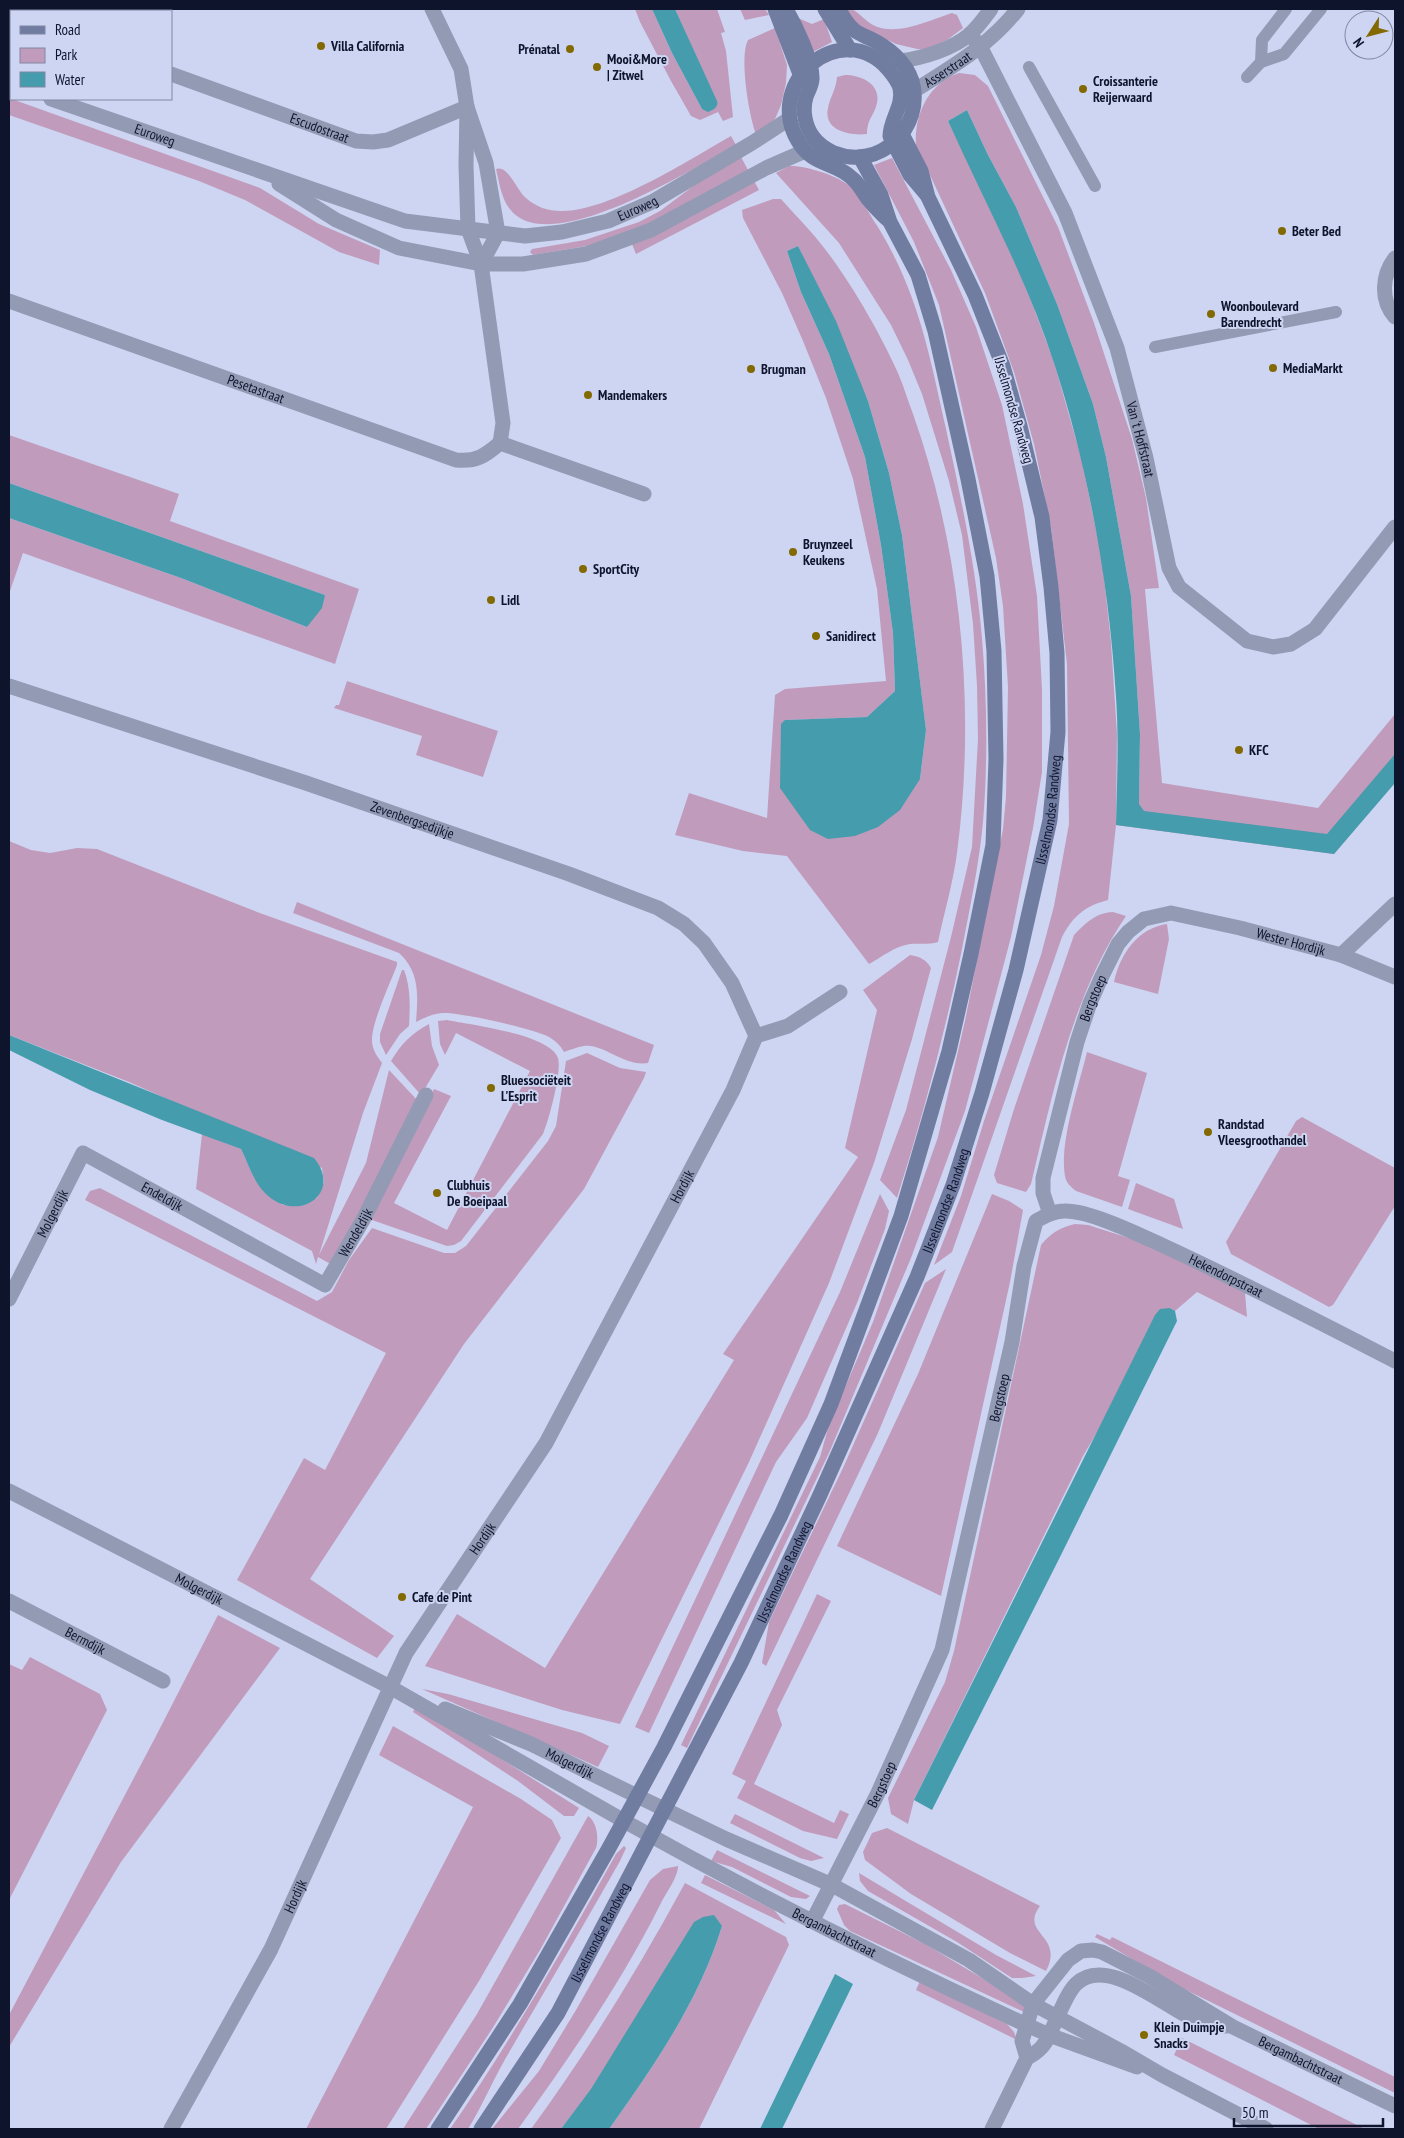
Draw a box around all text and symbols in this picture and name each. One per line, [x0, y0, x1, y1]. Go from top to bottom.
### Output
legend [10, 10, 172, 100]
north arrow [1344, 10, 1394, 60]
text: Road [55, 20, 81, 39]
text: N [1349, 34, 1368, 51]
place label: Villa California [330, 37, 405, 55]
marker: Villa California [315, 40, 327, 52]
place label: Prénatal [518, 40, 561, 58]
marker: Prénatal [564, 43, 576, 55]
text: Park [55, 45, 77, 64]
street label: Asserstraat [921, 47, 975, 91]
place label: Mooi&More | Zitwel [607, 50, 667, 84]
marker: Mooi&More | Zitwel [591, 61, 603, 73]
text: Water [55, 70, 86, 89]
place label: Croissanterie Reijerwaard [1093, 72, 1158, 106]
marker: Croissanterie Reijerwaard [1077, 83, 1089, 95]
street label: Escudostraat [288, 109, 352, 147]
street label: Euroweg [132, 120, 178, 150]
street label: Euroweg [615, 192, 661, 225]
place label: Beter Bed [1292, 222, 1341, 240]
marker: Beter Bed [1276, 225, 1288, 237]
place label: Woonboulevard Barendrecht [1220, 297, 1299, 331]
marker: Woonboulevard Barendrecht [1205, 308, 1217, 320]
street label: IJsselmondse Randweg [990, 354, 1038, 466]
place label: MediaMarkt [1283, 359, 1342, 377]
place label: Brugman [761, 360, 806, 378]
marker: MediaMarkt [1267, 362, 1279, 374]
marker: Brugman [745, 363, 757, 375]
street label: Pesetastraat [225, 370, 287, 407]
place label: Mandemakers [598, 386, 667, 404]
marker: Mandemakers [582, 389, 594, 401]
street label: Van 't Hoffstraat [1122, 399, 1159, 479]
place label: Bruynzeel Keukens [803, 535, 853, 569]
marker: Bruynzeel Keukens [787, 546, 799, 558]
place label: SportCity [593, 560, 639, 578]
marker: SportCity [577, 563, 589, 575]
place label: Lidl [501, 591, 520, 609]
marker: Lidl [485, 594, 497, 606]
place label: Sanidirect [826, 627, 876, 645]
marker: Sanidirect [810, 630, 822, 642]
place label: KFC [1249, 741, 1269, 759]
marker: KFC [1233, 744, 1245, 756]
street label: IJsselmondse Randweg [1031, 754, 1065, 866]
street label: Zevenbergsedijkje [368, 797, 457, 843]
street label: Wester Hordijk [1254, 924, 1328, 960]
street label: Bergstoep [1076, 972, 1110, 1024]
place label: Bluessociëteit L'Esprit [501, 1071, 571, 1105]
marker: Bluessociëteit L'Esprit [485, 1082, 497, 1094]
place label: Randstad Vleesgroothandel [1217, 1115, 1307, 1149]
marker: Randstad Vleesgroothandel [1202, 1126, 1214, 1138]
street label: IJsselmondse Randweg [918, 1146, 973, 1256]
street label: Hordijk [666, 1166, 698, 1206]
place label: Clubhuis De Boeipaal [447, 1176, 507, 1210]
street label: Endeldijk [138, 1178, 187, 1215]
street label: Molgerdijk [33, 1186, 72, 1240]
marker: Clubhuis De Boeipaal [431, 1187, 443, 1199]
street label: Wendeldijk [334, 1205, 377, 1260]
street label: Hekendorpstraat [1186, 1250, 1266, 1301]
street label: Bergstoep [985, 1372, 1014, 1424]
street label: Hordijk [465, 1518, 500, 1558]
street label: IJsselmondse Randweg [752, 1518, 816, 1626]
street label: Molgerdijk [172, 1569, 227, 1609]
place label: Cafe de Pint [412, 1588, 472, 1606]
marker: Cafe de Pint [396, 1591, 408, 1603]
street label: Bermdijk [62, 1623, 109, 1659]
street label: Molgerdijk [543, 1744, 597, 1783]
street label: Bergstoep [863, 1759, 900, 1811]
street label: Hordijk [280, 1876, 311, 1916]
street label: IJsselmondse Randweg [566, 1879, 634, 1986]
street label: Bergambachtstraat [789, 1904, 879, 1961]
place label: Klein Duimpje Snacks [1154, 2018, 1225, 2052]
marker: Klein Duimpje Snacks [1138, 2029, 1150, 2041]
street label: Bergambachtstraat [1256, 2032, 1346, 2088]
scale bar [1234, 2096, 1383, 2128]
text: 50 m [1242, 2103, 1268, 2122]

